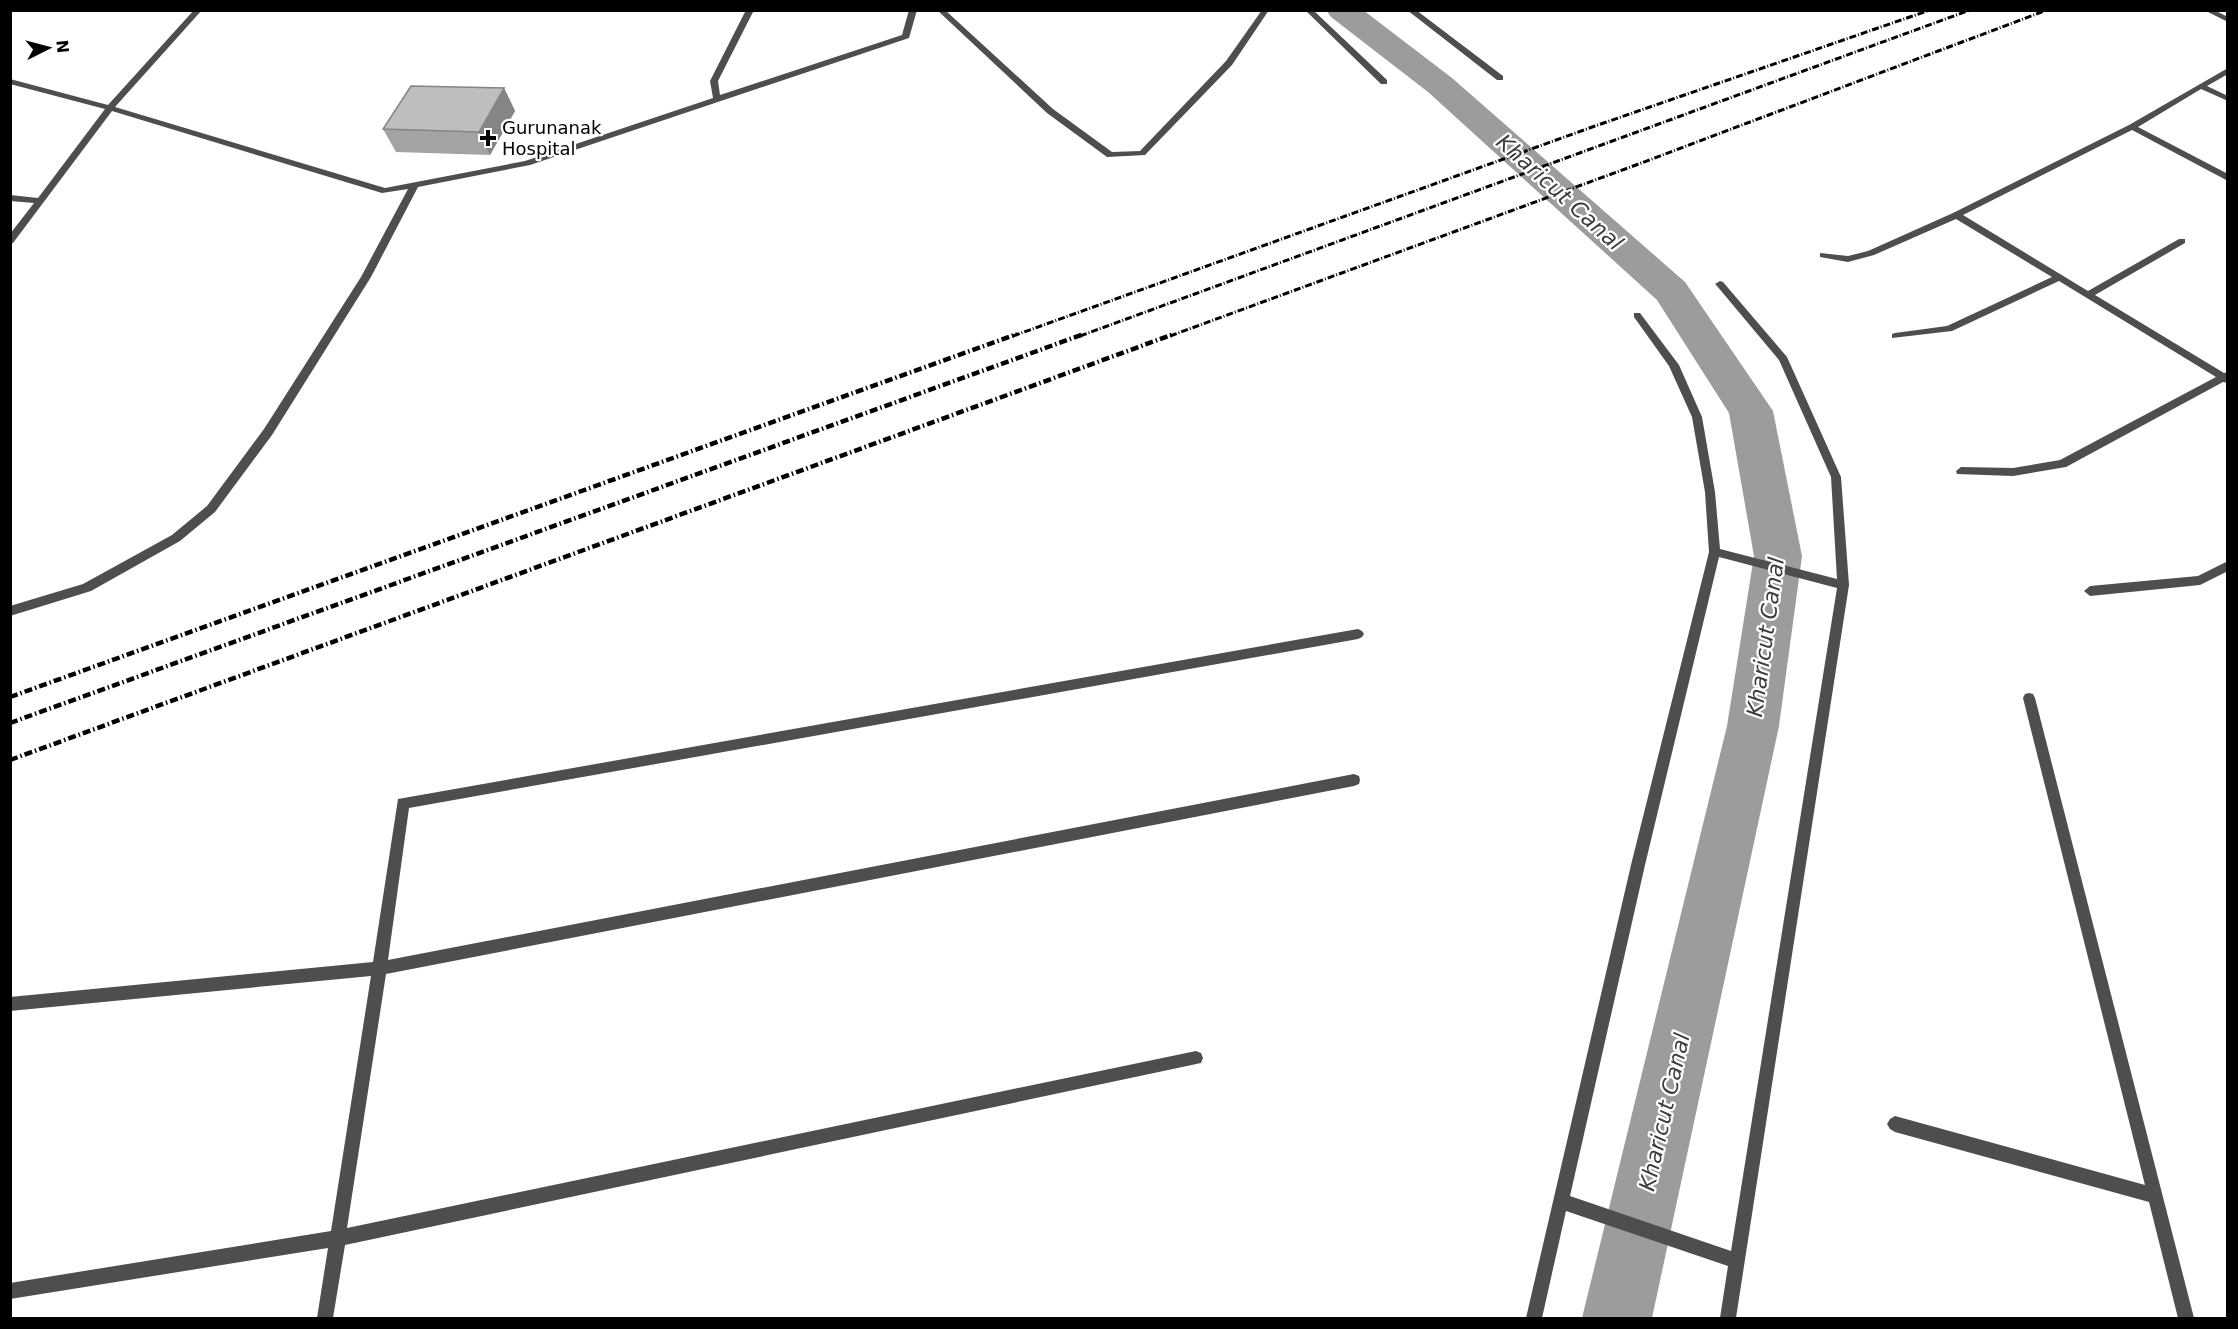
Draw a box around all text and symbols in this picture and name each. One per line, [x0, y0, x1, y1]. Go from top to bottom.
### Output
north arrow [18, 18, 78, 78]
text: N [52, 39, 73, 54]
place label: Gurunanak Hospital [502, 117, 602, 159]
marker: Gurunanak Hospital [479, 129, 497, 147]
water label: Kharicut Canal [1491, 129, 1628, 256]
water label: Kharicut Canal [1742, 556, 1789, 719]
water label: Kharicut Canal [1634, 1031, 1695, 1193]

